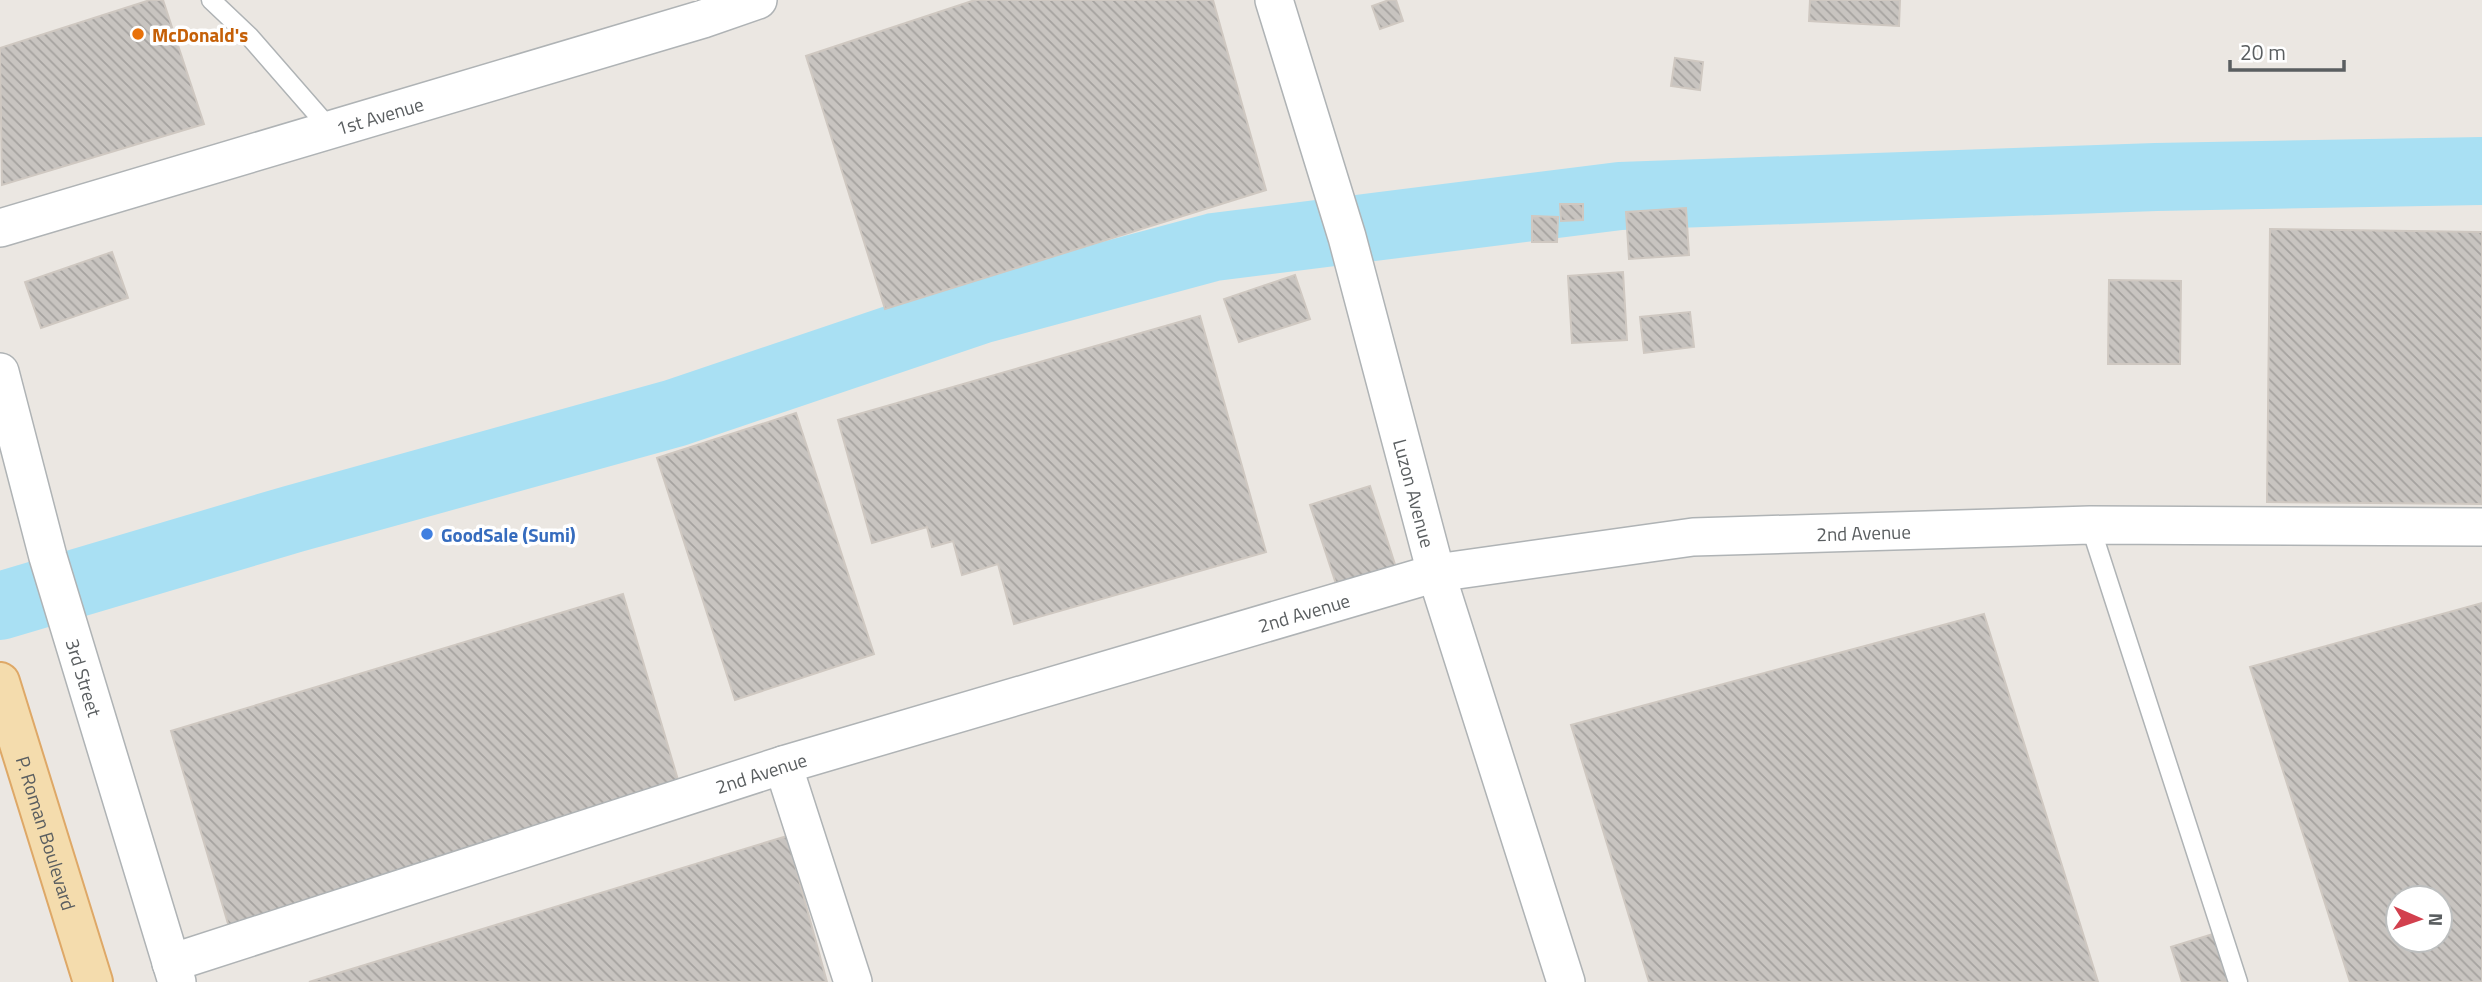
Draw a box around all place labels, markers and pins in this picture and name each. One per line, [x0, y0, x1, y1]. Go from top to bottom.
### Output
place label: McDonald's [152, 20, 248, 49]
marker: McDonald's [130, 26, 146, 42]
place label: GoodSale (Sumi) [441, 520, 576, 549]
marker: GoodSale (Sumi) [419, 526, 435, 542]

